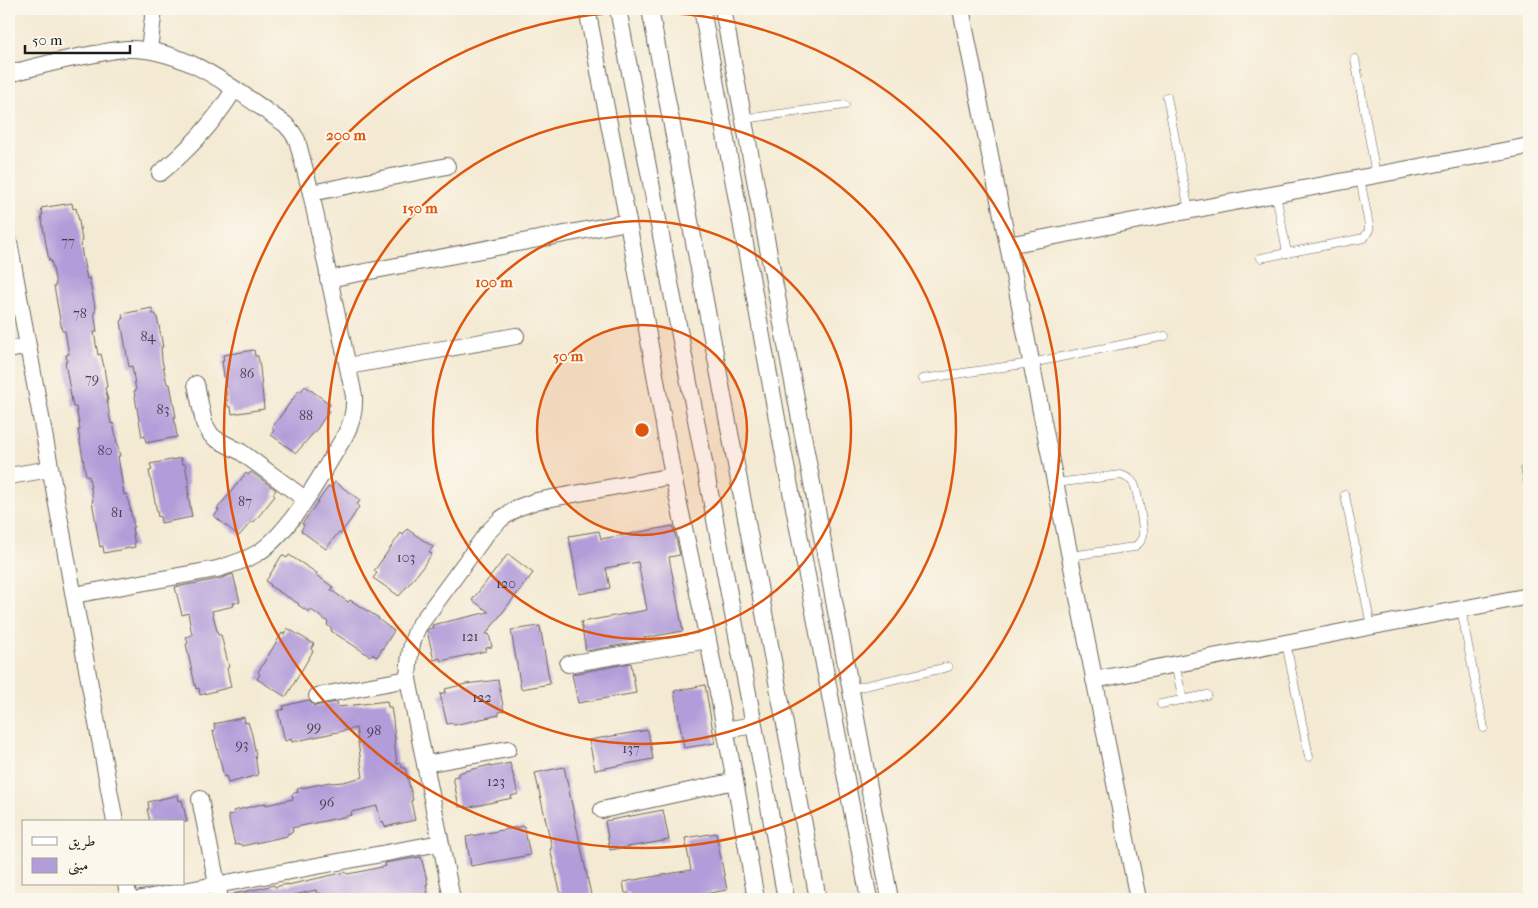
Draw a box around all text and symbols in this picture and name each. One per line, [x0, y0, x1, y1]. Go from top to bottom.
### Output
scale bar [25, 22, 130, 54]
text: 50 m [32, 31, 63, 49]
text: 200 m [326, 126, 366, 144]
text: 150 m [402, 199, 438, 217]
house number: 77 [61, 233, 75, 250]
text: 100 m [475, 273, 513, 291]
house number: 78 [73, 305, 87, 322]
house number: 84 [140, 328, 156, 345]
text: 50 m [553, 347, 584, 365]
house number: 86 [240, 365, 255, 382]
house number: 79 [85, 370, 99, 387]
house number: 83 [157, 401, 169, 418]
house number: 88 [299, 407, 313, 424]
centre of rings [633, 421, 651, 439]
house number: 80 [98, 442, 112, 459]
house number: 87 [238, 493, 252, 510]
house number: 81 [111, 504, 123, 521]
house number: 103 [397, 549, 415, 566]
house number: 120 [496, 575, 516, 592]
house number: 121 [461, 628, 479, 645]
house number: 122 [472, 689, 492, 706]
house number: 99 [307, 718, 321, 735]
house number: 98 [367, 722, 381, 739]
house number: 93 [235, 736, 249, 753]
house number: 137 [622, 740, 640, 757]
house number: 123 [487, 773, 505, 790]
house number: 96 [320, 794, 335, 811]
legend [22, 820, 185, 886]
text: طريق [68, 832, 95, 851]
text: مبنى [68, 856, 88, 876]

